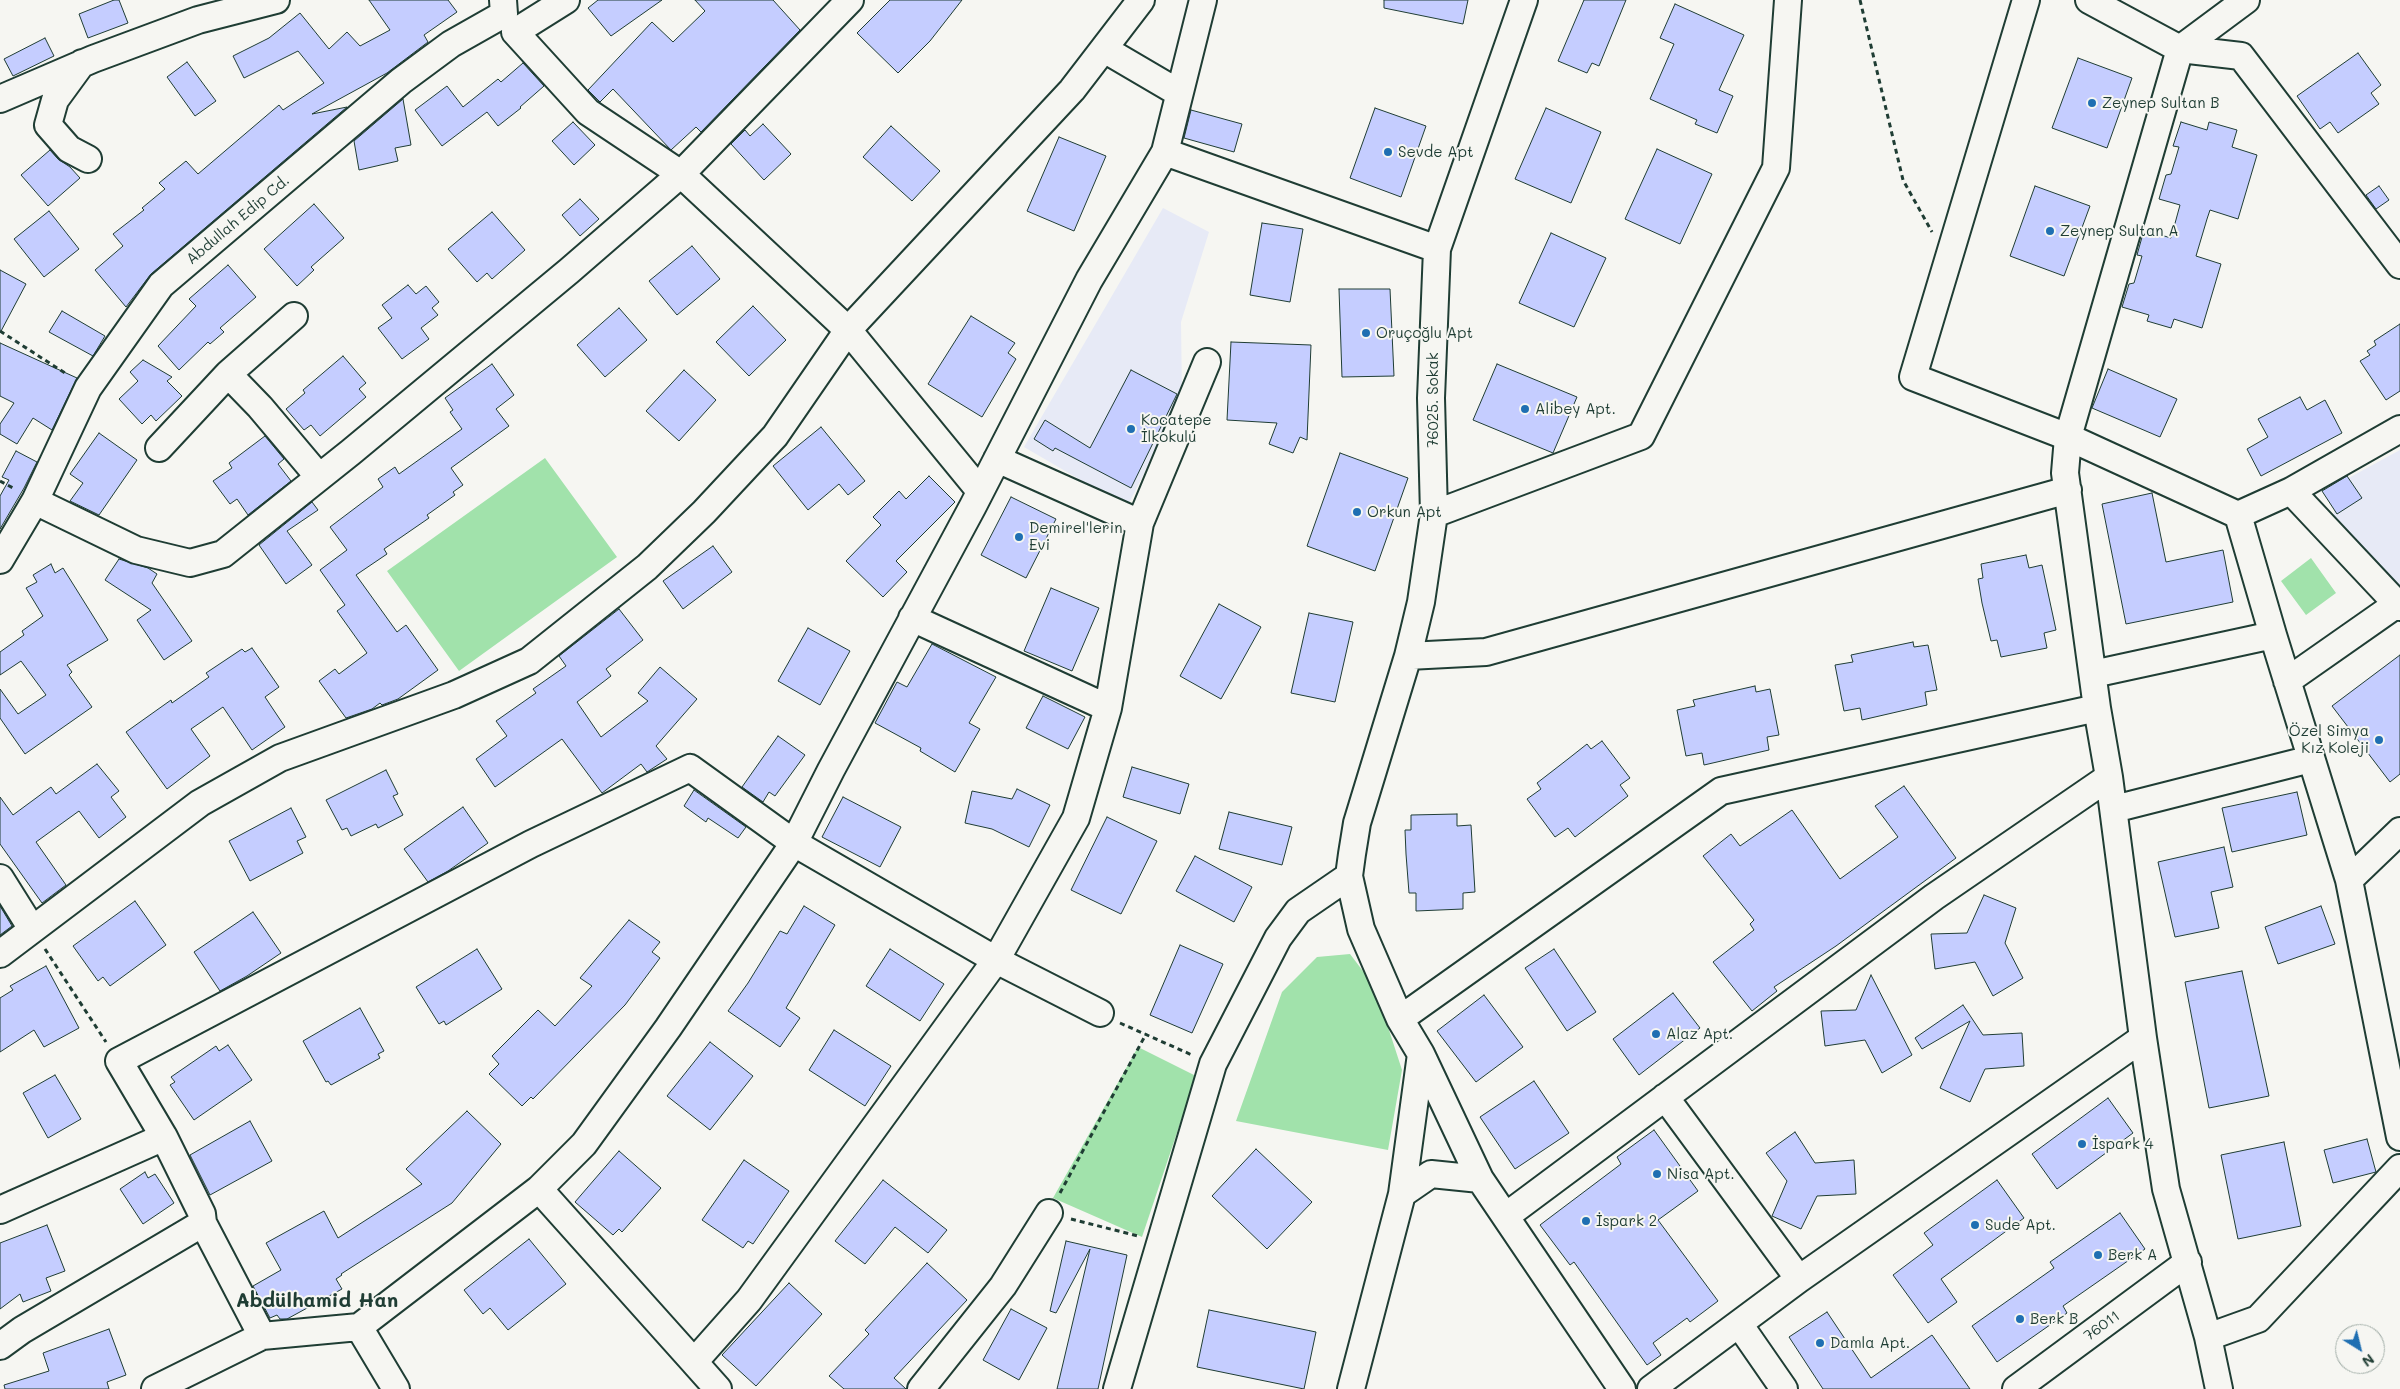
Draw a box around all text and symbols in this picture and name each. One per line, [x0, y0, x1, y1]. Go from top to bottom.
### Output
place label: Zeynep Sultan B [2102, 94, 2220, 112]
marker: Zeynep Sultan B [2086, 97, 2098, 109]
place label: Sevde Apt [1398, 143, 1473, 161]
marker: Sevde Apt [1382, 146, 1394, 158]
street label: Abdullah Edip Cd. [183, 172, 293, 268]
place label: Zeynep Sultan A [2060, 222, 2179, 240]
marker: Zeynep Sultan A [2044, 225, 2056, 237]
place label: Oruçoğlu Apt [1376, 324, 1473, 342]
marker: Oruçoğlu Apt [1360, 327, 1372, 339]
street label: 76025. Sokak [1424, 352, 1442, 448]
place label: Alibey Apt. [1535, 400, 1616, 418]
marker: Alibey Apt. [1519, 403, 1531, 415]
place label: Kocatepe İlkokulu [1141, 411, 1212, 446]
marker: Kocatepe İlkokulu [1125, 423, 1137, 435]
place label: Orkun Apt [1367, 503, 1442, 521]
marker: Orkun Apt [1351, 506, 1363, 518]
place label: Demirel'lerin Evi [1029, 519, 1123, 554]
marker: Demirel'lerin Evi [1013, 531, 1025, 543]
place label: Özel Simya Kız Koleji [2289, 722, 2369, 757]
marker: Özel Simya Kız Koleji [2373, 734, 2385, 746]
place label: Alaz Apt. [1666, 1025, 1733, 1043]
marker: Alaz Apt. [1650, 1028, 1662, 1040]
place label: İspark 4 [2092, 1135, 2154, 1153]
marker: İspark 4 [2076, 1138, 2088, 1150]
place label: Nisa Apt. [1667, 1165, 1735, 1183]
marker: Nisa Apt. [1651, 1168, 1663, 1180]
place label: İspark 2 [1596, 1212, 1657, 1230]
marker: İspark 2 [1580, 1215, 1592, 1227]
place label: Sude Apt. [1985, 1216, 2056, 1234]
marker: Sude Apt. [1969, 1219, 1981, 1231]
place label: Berk A [2108, 1246, 2157, 1264]
marker: Berk A [2092, 1249, 2104, 1261]
district label: Abdülhamid Han [236, 1289, 398, 1313]
street label: 76011 [2081, 1307, 2123, 1345]
place label: Berk B [2030, 1310, 2078, 1328]
marker: Berk B [2014, 1313, 2026, 1325]
north arrow [2335, 1324, 2385, 1374]
place label: Damla Apt. [1830, 1334, 1910, 1352]
marker: Damla Apt. [1814, 1337, 1826, 1349]
text: N [2359, 1350, 2378, 1372]

